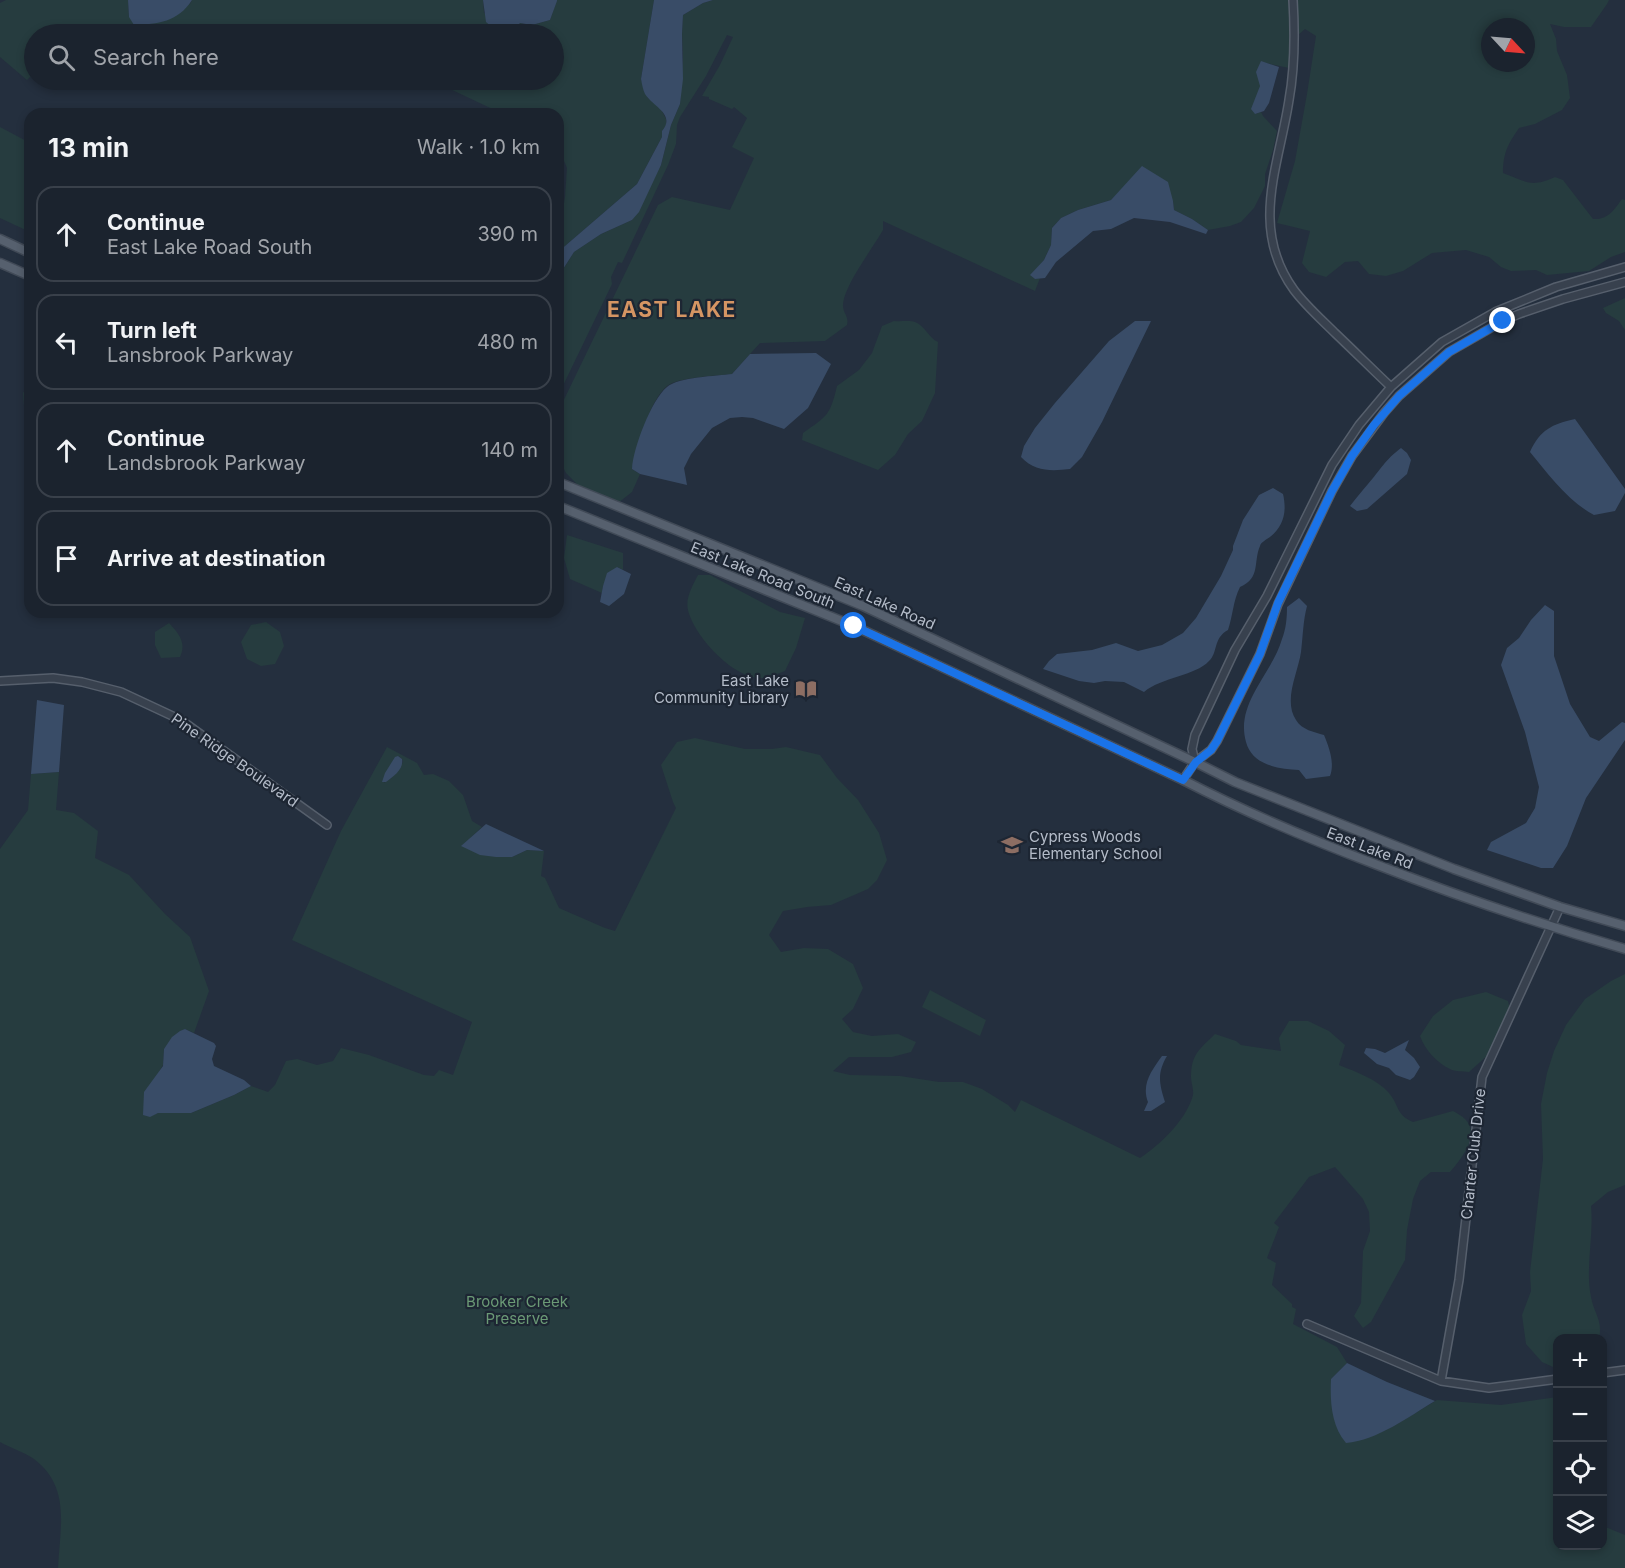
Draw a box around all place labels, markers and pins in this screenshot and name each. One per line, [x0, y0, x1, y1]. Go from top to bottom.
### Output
place label: East Lake Community Library [654, 671, 790, 707]
library icon: East Lake Community Library [794, 677, 818, 701]
place label: Cypress Woods Elementary School [1029, 827, 1162, 863]
school or university icon: Cypress Woods Elementary School [1000, 833, 1024, 857]

